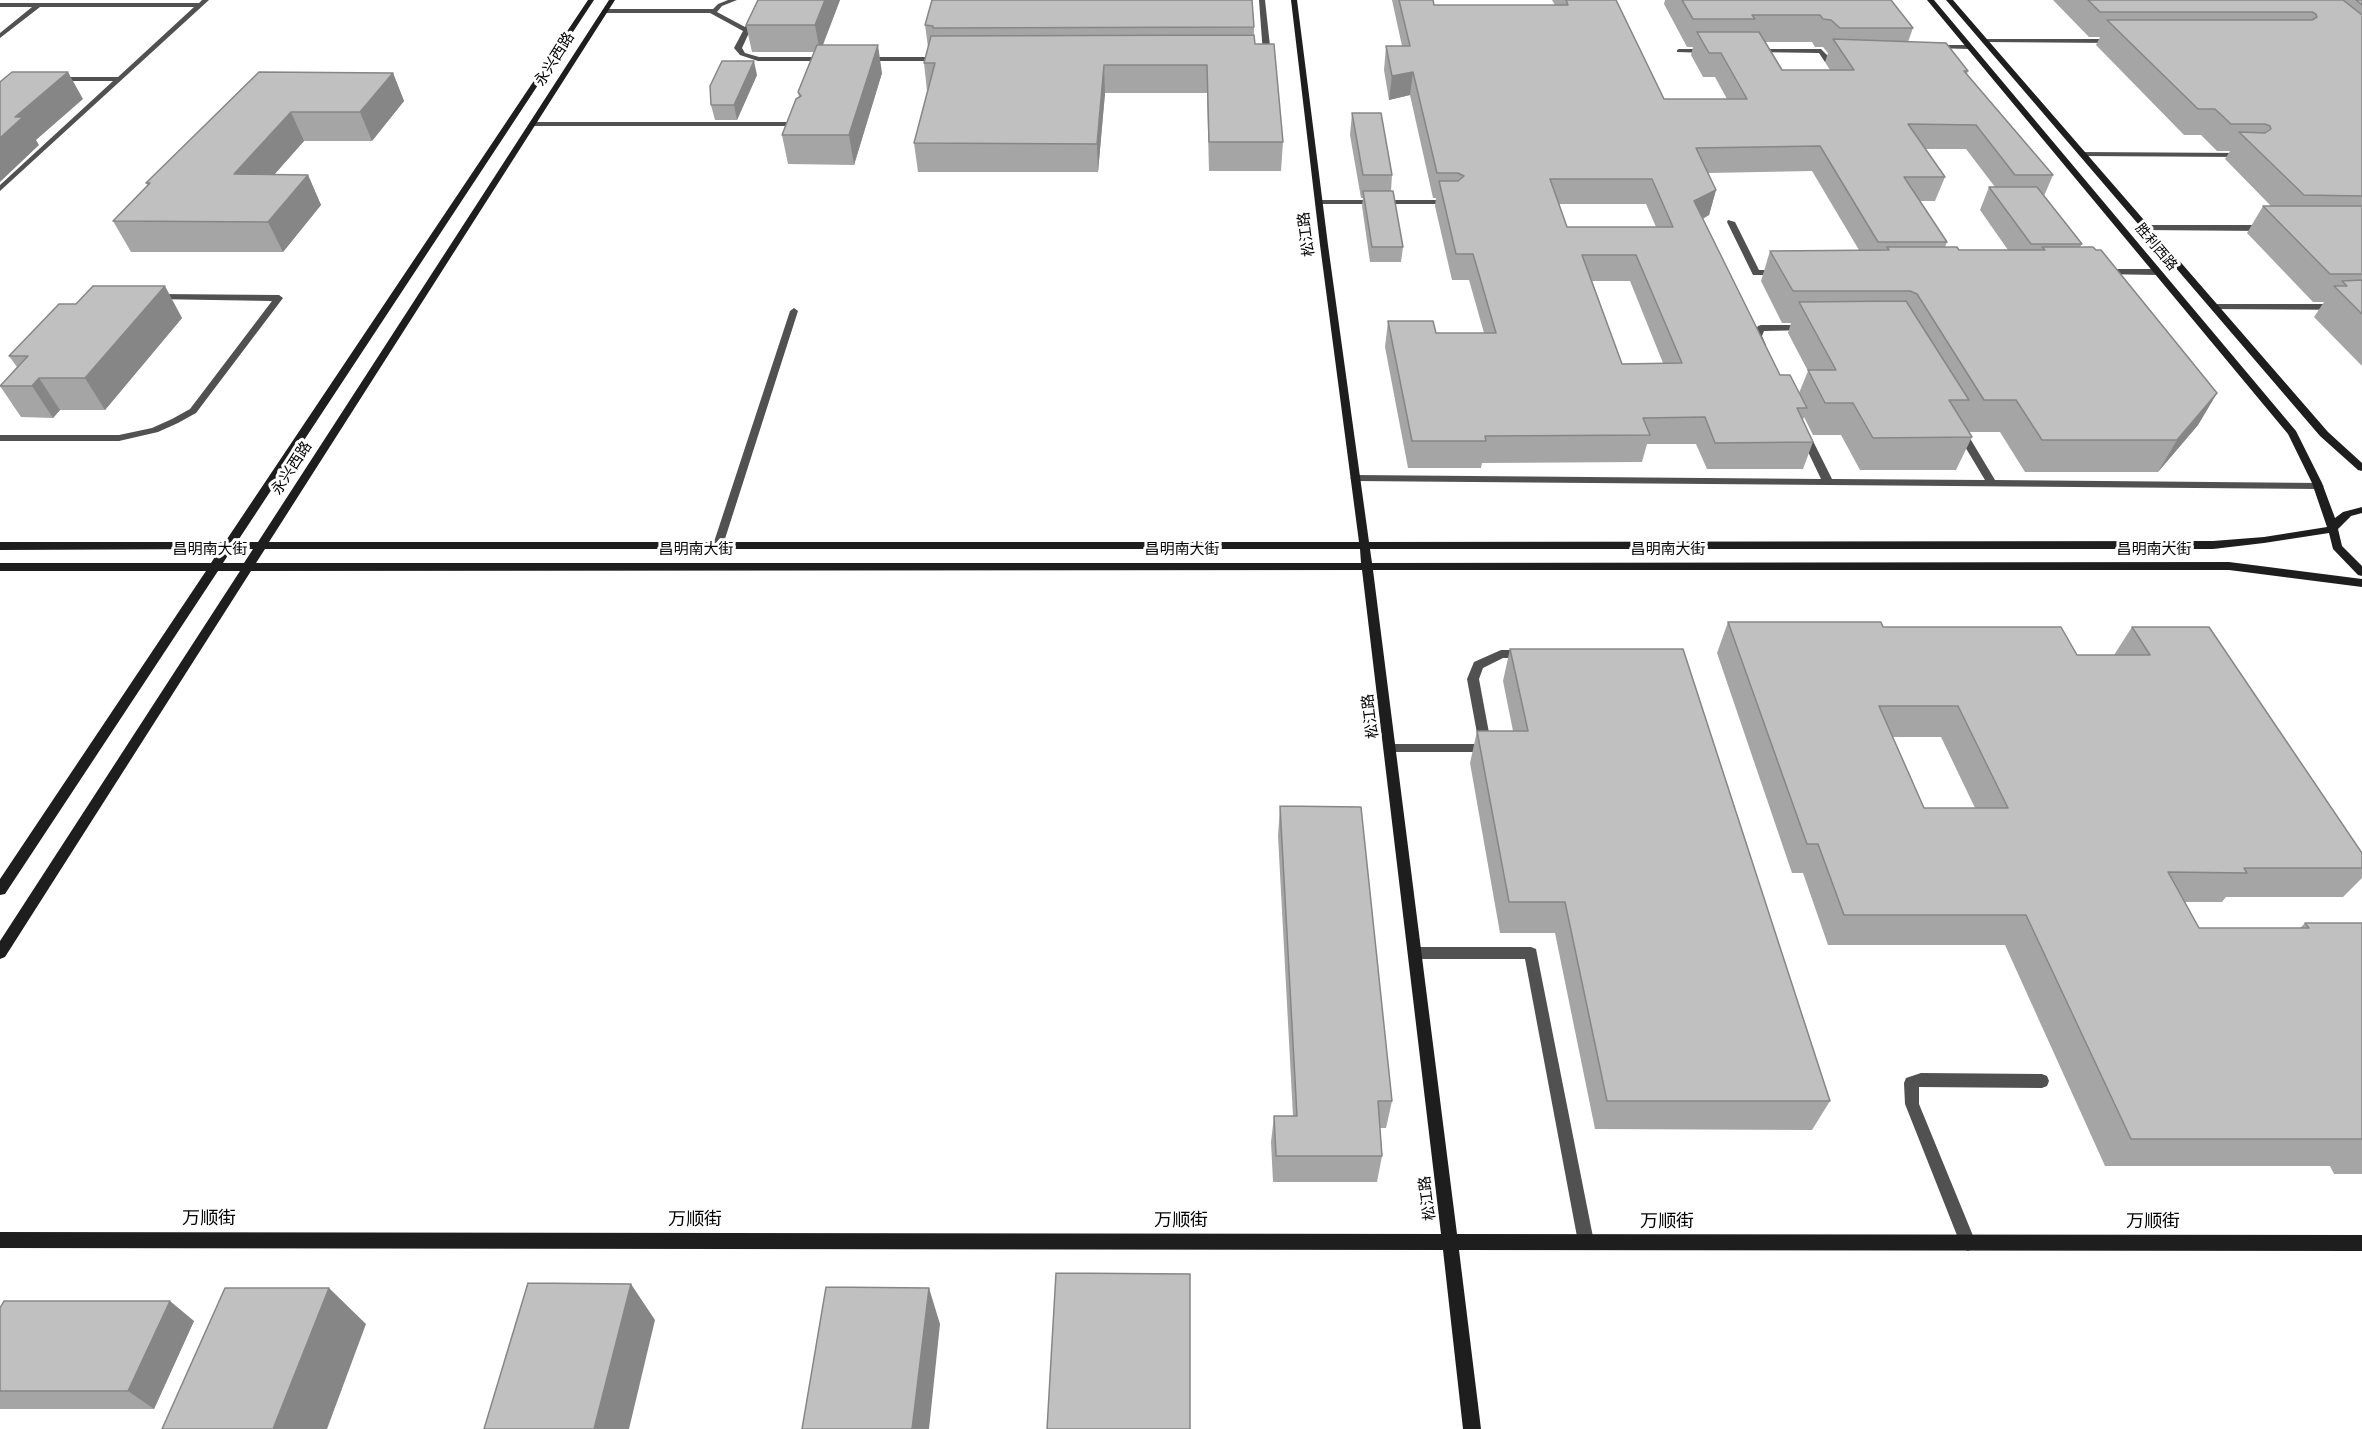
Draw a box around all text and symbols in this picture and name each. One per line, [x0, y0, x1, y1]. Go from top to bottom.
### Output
street label: 永兴西路 [532, 30, 580, 90]
street label: 松江路 [1296, 211, 1320, 257]
street label: 胜利西路 [2131, 221, 2179, 275]
street label: 永兴西路 [269, 439, 317, 499]
street label: 昌明南大街 [173, 542, 247, 560]
street label: 昌明南大街 [659, 542, 733, 560]
street label: 昌明南大街 [1145, 542, 1219, 560]
street label: 昌明南大街 [1631, 542, 1705, 560]
street label: 昌明南大街 [2117, 542, 2191, 560]
street label: 松江路 [1360, 693, 1384, 739]
street label: 松江路 [1417, 1175, 1441, 1221]
street label: 万顺街 [182, 1209, 236, 1231]
street label: 万顺街 [668, 1210, 722, 1232]
street label: 万顺街 [1154, 1211, 1208, 1233]
street label: 万顺街 [1640, 1212, 1694, 1234]
street label: 万顺街 [2126, 1212, 2180, 1234]

